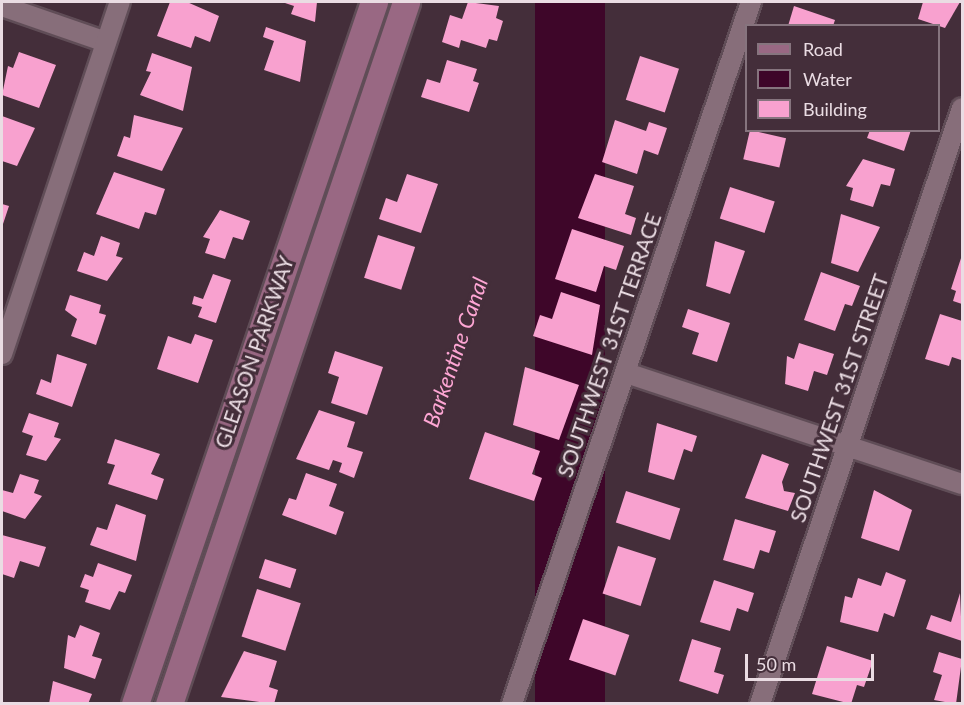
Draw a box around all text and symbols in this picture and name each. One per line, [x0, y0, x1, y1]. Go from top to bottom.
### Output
legend [745, 24, 940, 132]
text: Road [803, 38, 843, 60]
text: Water [803, 68, 852, 90]
text: Building [803, 98, 867, 120]
street label: SOUTHWEST 31ST TERRACE [552, 209, 666, 481]
street label: GLEASON PARKWAY [209, 253, 299, 451]
street label: SOUTHWEST 31ST STREET [784, 270, 894, 526]
water label: Barkentine Canal [417, 274, 493, 430]
scale bar [748, 642, 877, 680]
text: 50 m [756, 653, 796, 675]

